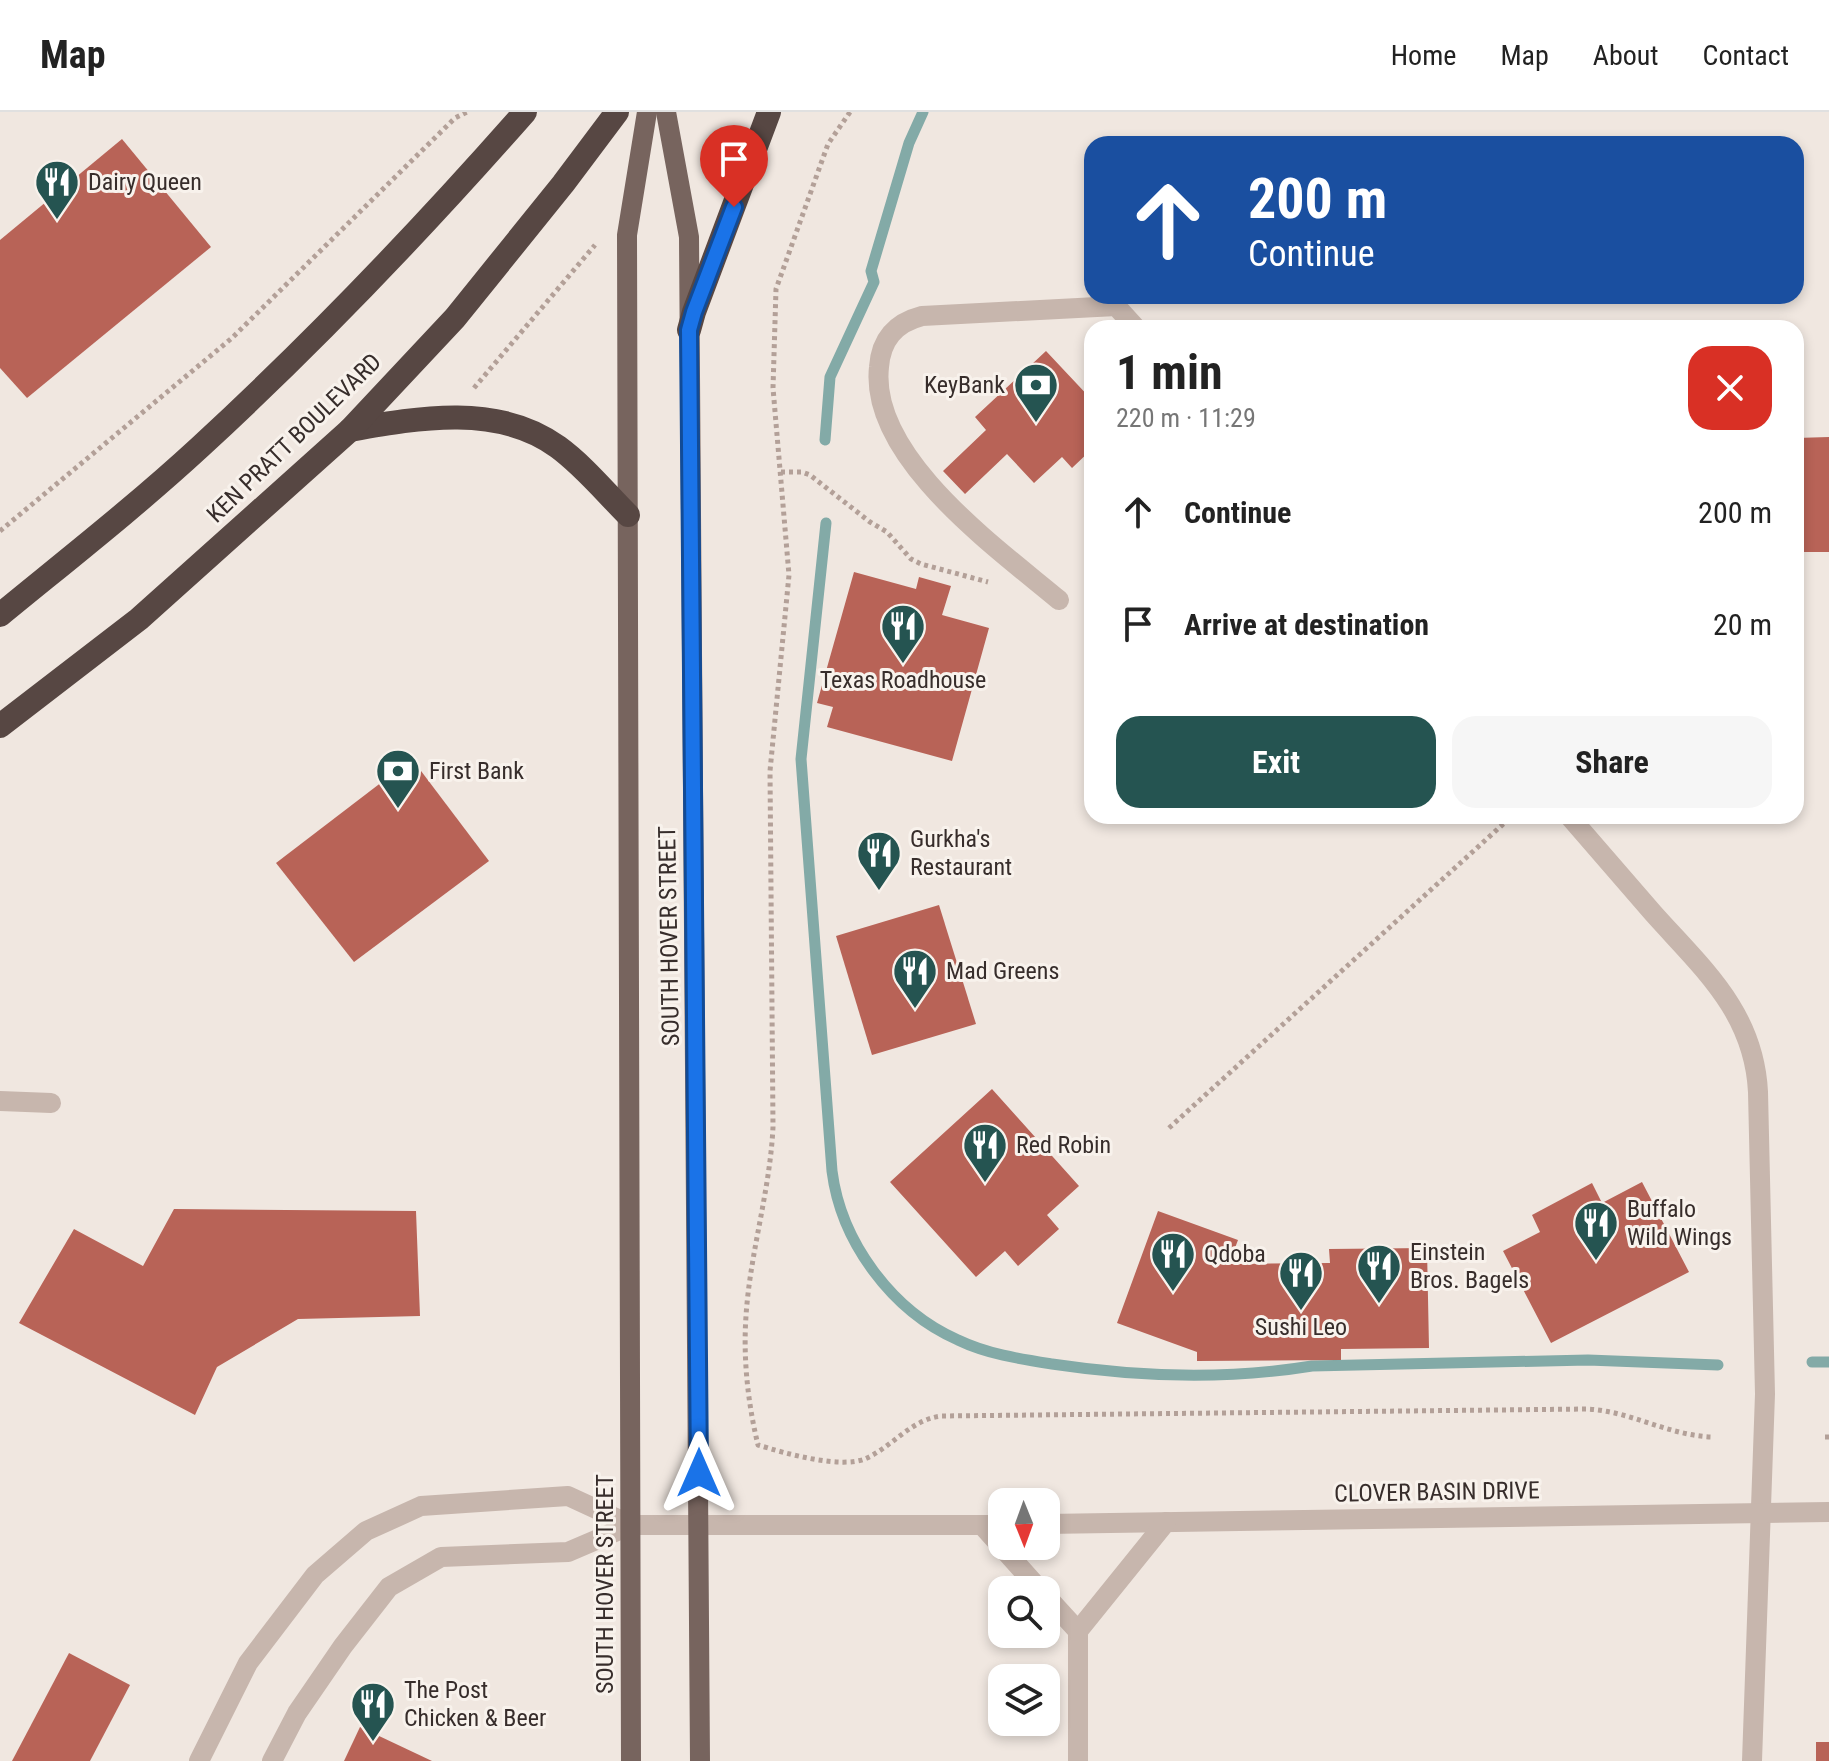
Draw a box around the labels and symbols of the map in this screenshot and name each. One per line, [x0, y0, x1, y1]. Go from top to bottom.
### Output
pin [700, 125, 768, 207]
restaurant icon: Dairy Queen [33, 158, 81, 221]
place label: Dairy Queen [88, 168, 202, 196]
street label: KEN PRATT BOULEVARD [201, 348, 387, 528]
bank icon: KeyBank [1012, 361, 1060, 424]
place label: KeyBank [924, 371, 1005, 399]
restaurant icon: Texas Roadhouse [879, 602, 927, 665]
place label: Texas Roadhouse [820, 666, 986, 694]
bank icon: First Bank [374, 747, 422, 810]
place label: First Bank [429, 757, 524, 785]
place label: Gurkha's Restaurant [910, 825, 1012, 881]
street label: SOUTH HOVER STREET [653, 826, 685, 1046]
restaurant icon: Gurkha's Restaurant [855, 829, 903, 892]
restaurant icon: Mad Greens [891, 947, 939, 1010]
place label: Mad Greens [946, 957, 1059, 985]
restaurant icon: Red Robin [961, 1121, 1009, 1184]
place label: Red Robin [1016, 1131, 1111, 1159]
place label: Buffalo Wild Wings [1627, 1195, 1732, 1251]
restaurant icon: Buffalo Wild Wings [1572, 1199, 1620, 1262]
restaurant icon: Qdoba [1149, 1230, 1197, 1293]
place label: Einstein Bros. Bagels [1410, 1238, 1529, 1294]
place label: Qdoba [1204, 1240, 1266, 1268]
restaurant icon: Einstein Bros. Bagels [1355, 1242, 1403, 1305]
restaurant icon: Sushi Leo [1277, 1249, 1325, 1312]
place label: Sushi Leo [1255, 1313, 1347, 1341]
position arrow [657, 1431, 741, 1515]
street label: SOUTH HOVER STREET [591, 1474, 619, 1694]
street label: CLOVER BASIN DRIVE [1334, 1476, 1540, 1508]
north arrow [988, 1488, 1060, 1560]
place label: The Post Chicken & Beer [404, 1676, 546, 1732]
restaurant icon: The Post Chicken & Beer [349, 1680, 397, 1743]

